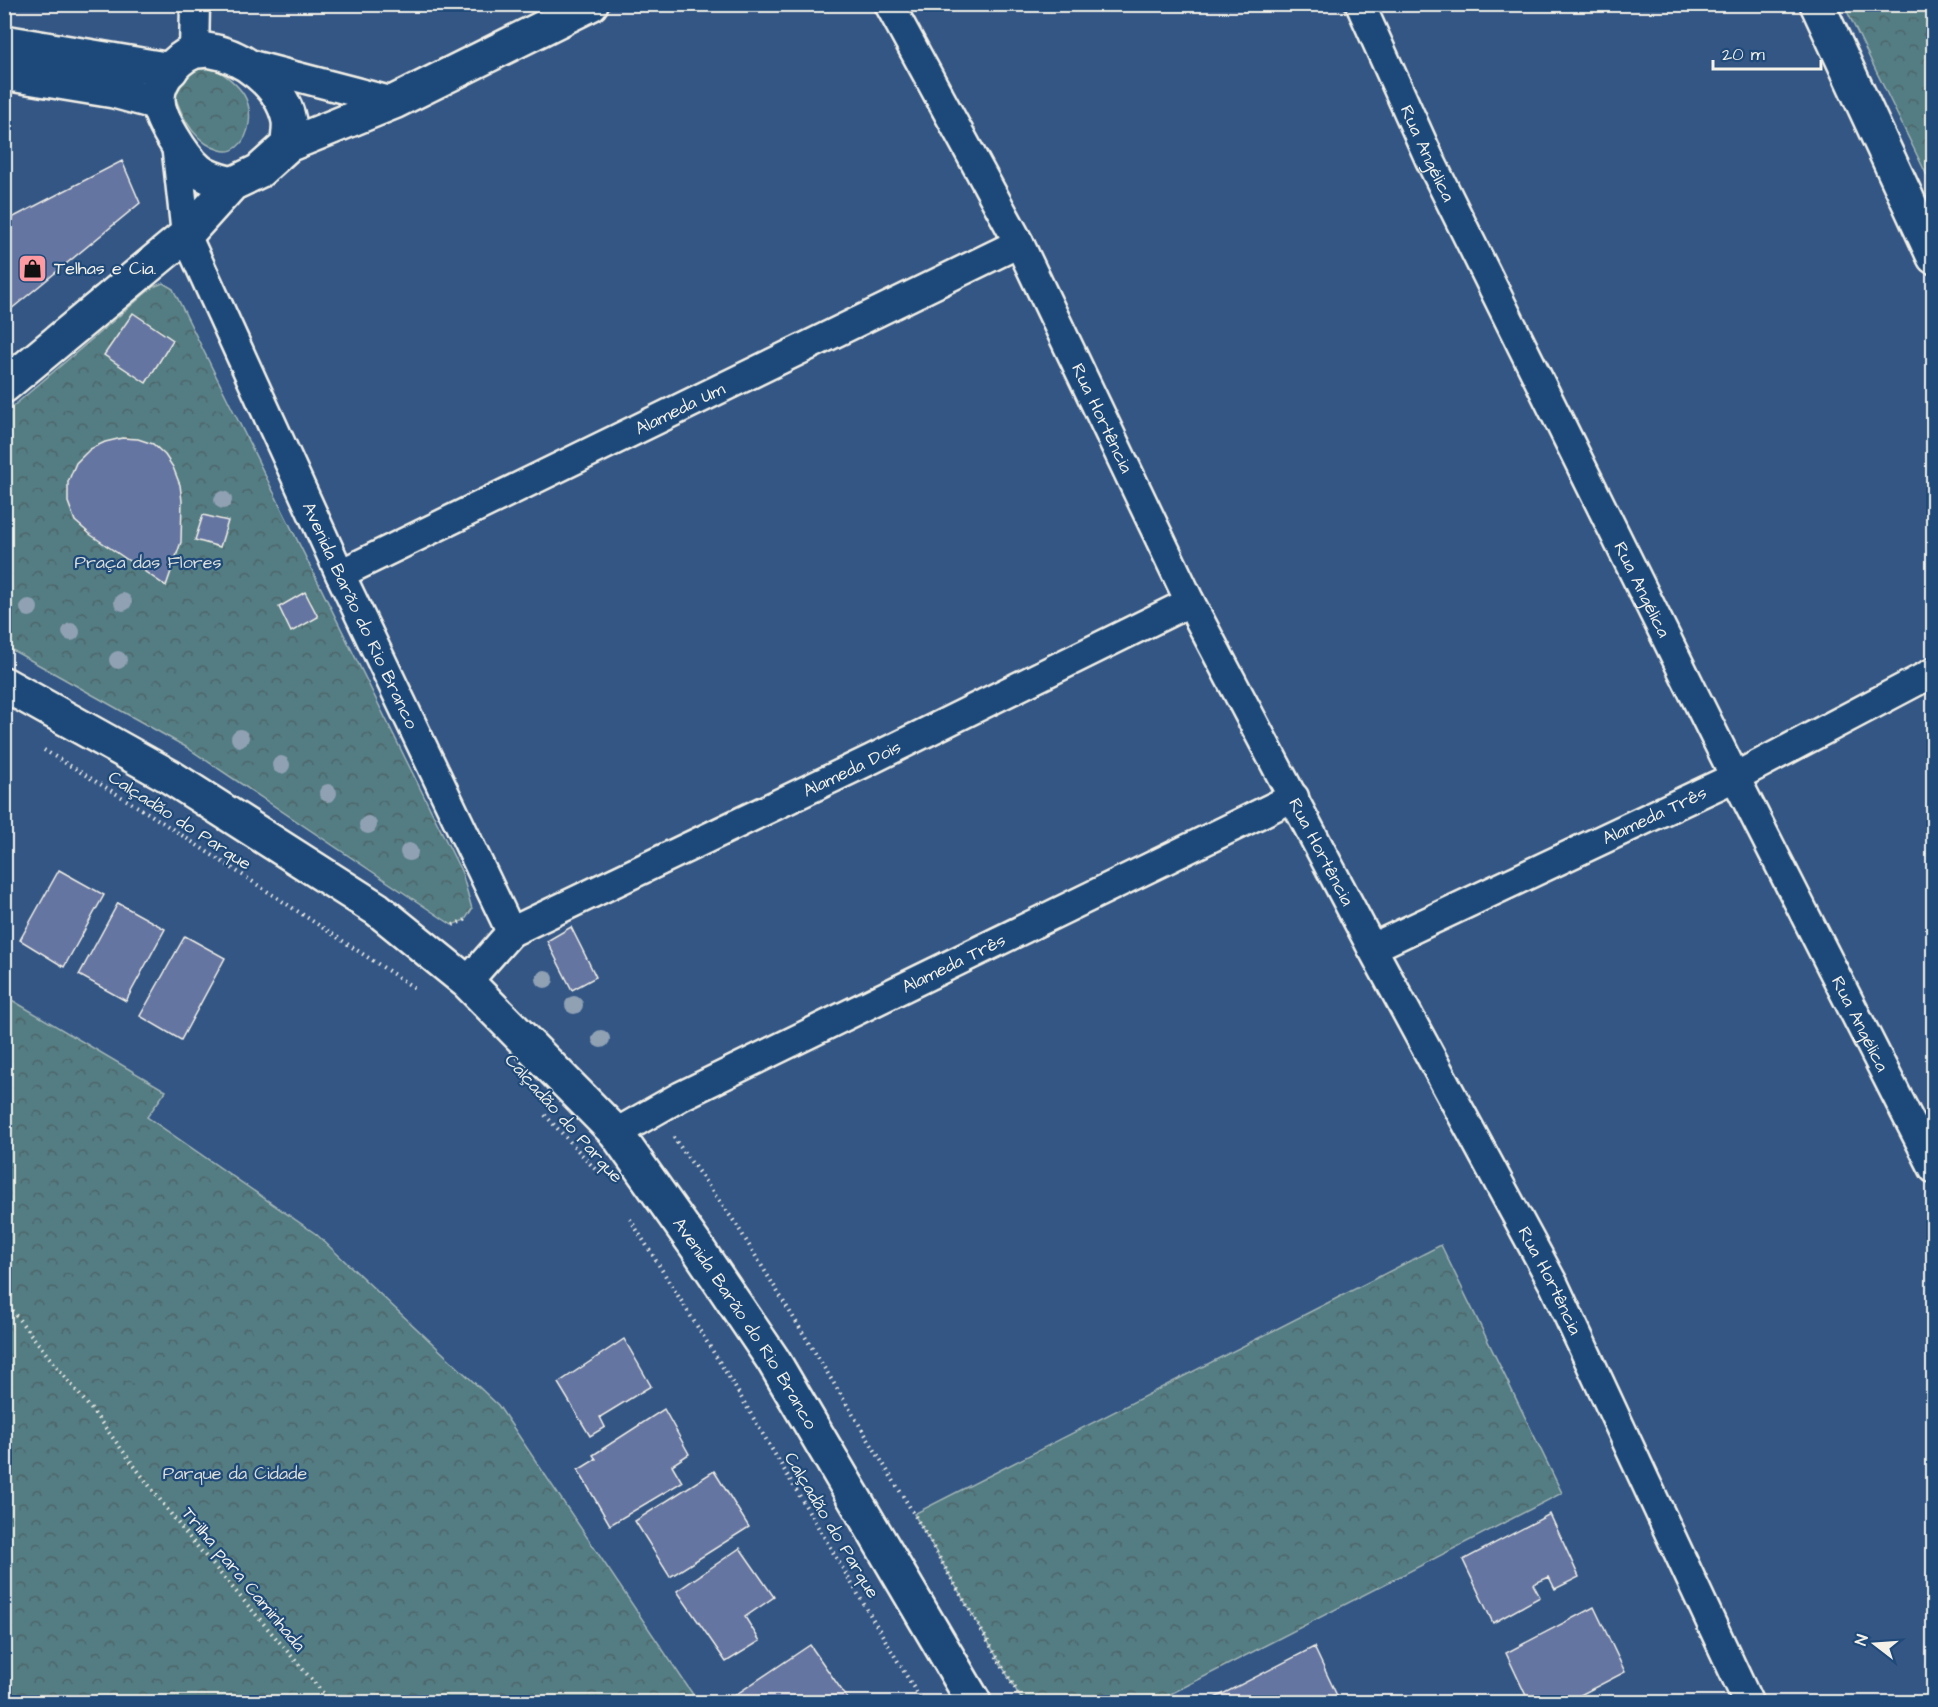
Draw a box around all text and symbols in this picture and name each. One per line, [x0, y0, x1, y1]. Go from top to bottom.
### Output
scale bar [1713, 33, 1821, 71]
text: 20 m [1722, 42, 1765, 67]
street label: Rua Angélica [1394, 101, 1461, 206]
shop icon: Telhas e Cia. [17, 252, 49, 284]
place label: Telhas e Cia. [54, 256, 156, 281]
street label: Rua Hortência [1065, 359, 1139, 477]
street label: Alameda Um [631, 376, 729, 441]
street label: Avenida Barão do Rio Branco [296, 498, 424, 733]
street label: Rua Angélica [1608, 537, 1676, 642]
park label: Praça das Flores [74, 550, 222, 575]
street label: Alameda Dois [799, 735, 906, 803]
street label: Calçadão do Parque [103, 765, 256, 876]
street label: Alameda Três [1598, 780, 1711, 851]
street label: Rua Hortência [1282, 794, 1360, 910]
street label: Alameda Três [898, 928, 1010, 1000]
street label: Rua Angélica [1825, 972, 1895, 1076]
street label: Calçadão do Parque [499, 1048, 629, 1189]
street label: Avenida Barão do Rio Branco [667, 1213, 823, 1434]
street label: Rua Hortência [1512, 1222, 1588, 1339]
street label: Calçadão do Parque [778, 1448, 885, 1603]
park label: Parque da Cidade [163, 1461, 307, 1486]
street label: Trilha para Caminhada [176, 1502, 312, 1657]
north arrow [1845, 1614, 1905, 1674]
text: N [1850, 1632, 1874, 1648]

